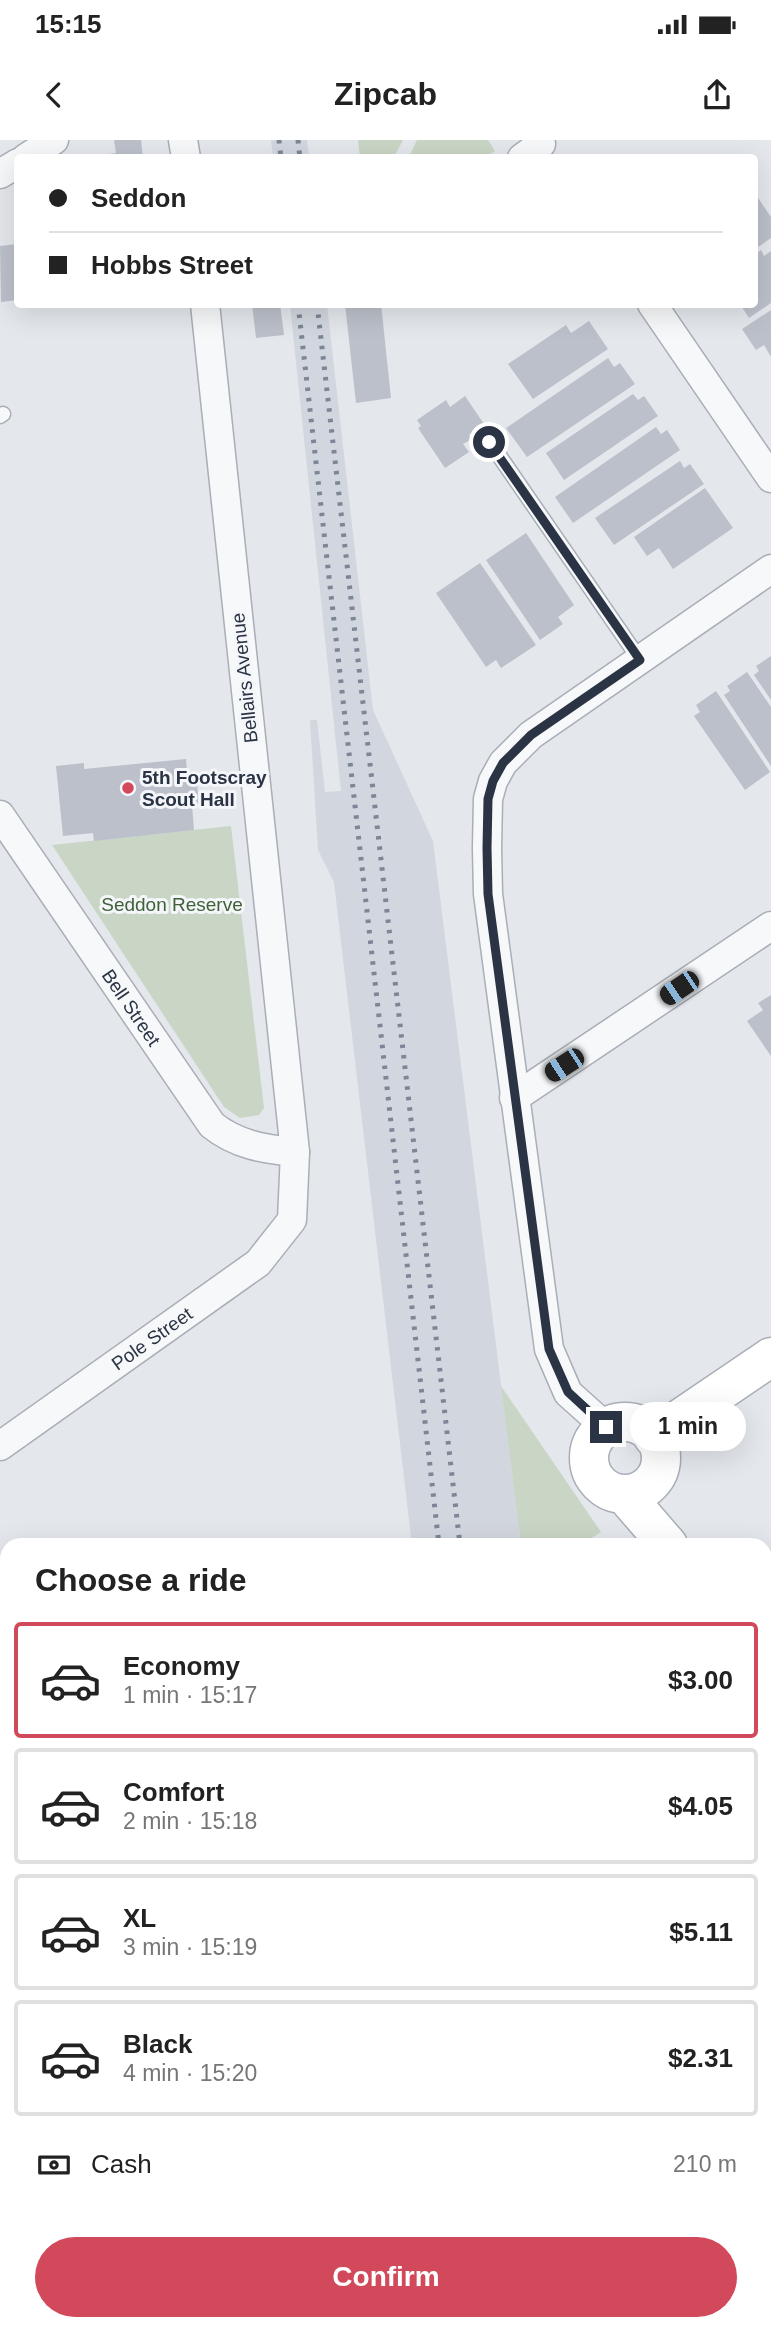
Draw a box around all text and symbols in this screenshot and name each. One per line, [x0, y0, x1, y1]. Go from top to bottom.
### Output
text: 15:15 [35, 9, 102, 39]
icon: back [35, 76, 73, 114]
text: Zipcab [334, 76, 437, 112]
icon: share [698, 76, 736, 114]
text: Seddon [91, 183, 186, 213]
text: Hobbs Street [91, 250, 253, 280]
route start [473, 426, 505, 458]
street label: Bellairs Avenue [227, 612, 262, 744]
place label: 5th Footscray Scout Hall [142, 767, 267, 810]
marker: 5th Footscray Scout Hall [120, 780, 136, 796]
park label: Seddon Reserve [101, 894, 243, 915]
street label: Bell Street [98, 965, 165, 1050]
car [656, 968, 703, 1008]
car [541, 1045, 588, 1085]
street label: Pole Street [108, 1303, 197, 1375]
callout: 1 min [630, 1402, 746, 1452]
route end [590, 1411, 622, 1443]
text: 1 min [658, 1413, 718, 1439]
text: Choose a ride [35, 1562, 247, 1598]
icon: car [39, 1649, 102, 1712]
text: Economy [123, 1651, 240, 1681]
text: $3.00 [668, 1665, 733, 1695]
text: 1 min · 15:17 [123, 1682, 257, 1708]
icon: car [39, 1775, 102, 1838]
text: Comfort [123, 1777, 224, 1807]
text: $4.05 [668, 1791, 733, 1821]
text: 2 min · 15:18 [123, 1808, 257, 1834]
icon: car [39, 1901, 102, 1964]
text: XL [123, 1903, 156, 1933]
text: $5.11 [669, 1917, 733, 1947]
text: 3 min · 15:19 [123, 1934, 257, 1960]
icon: car [39, 2027, 102, 2090]
text: Black [123, 2029, 192, 2059]
text: $2.31 [668, 2043, 733, 2073]
text: 4 min · 15:20 [123, 2060, 257, 2086]
icon: cash [35, 2146, 73, 2184]
text: Cash [91, 2149, 152, 2179]
text: 210 m [673, 2151, 737, 2177]
button: Confirm [35, 2237, 737, 2317]

